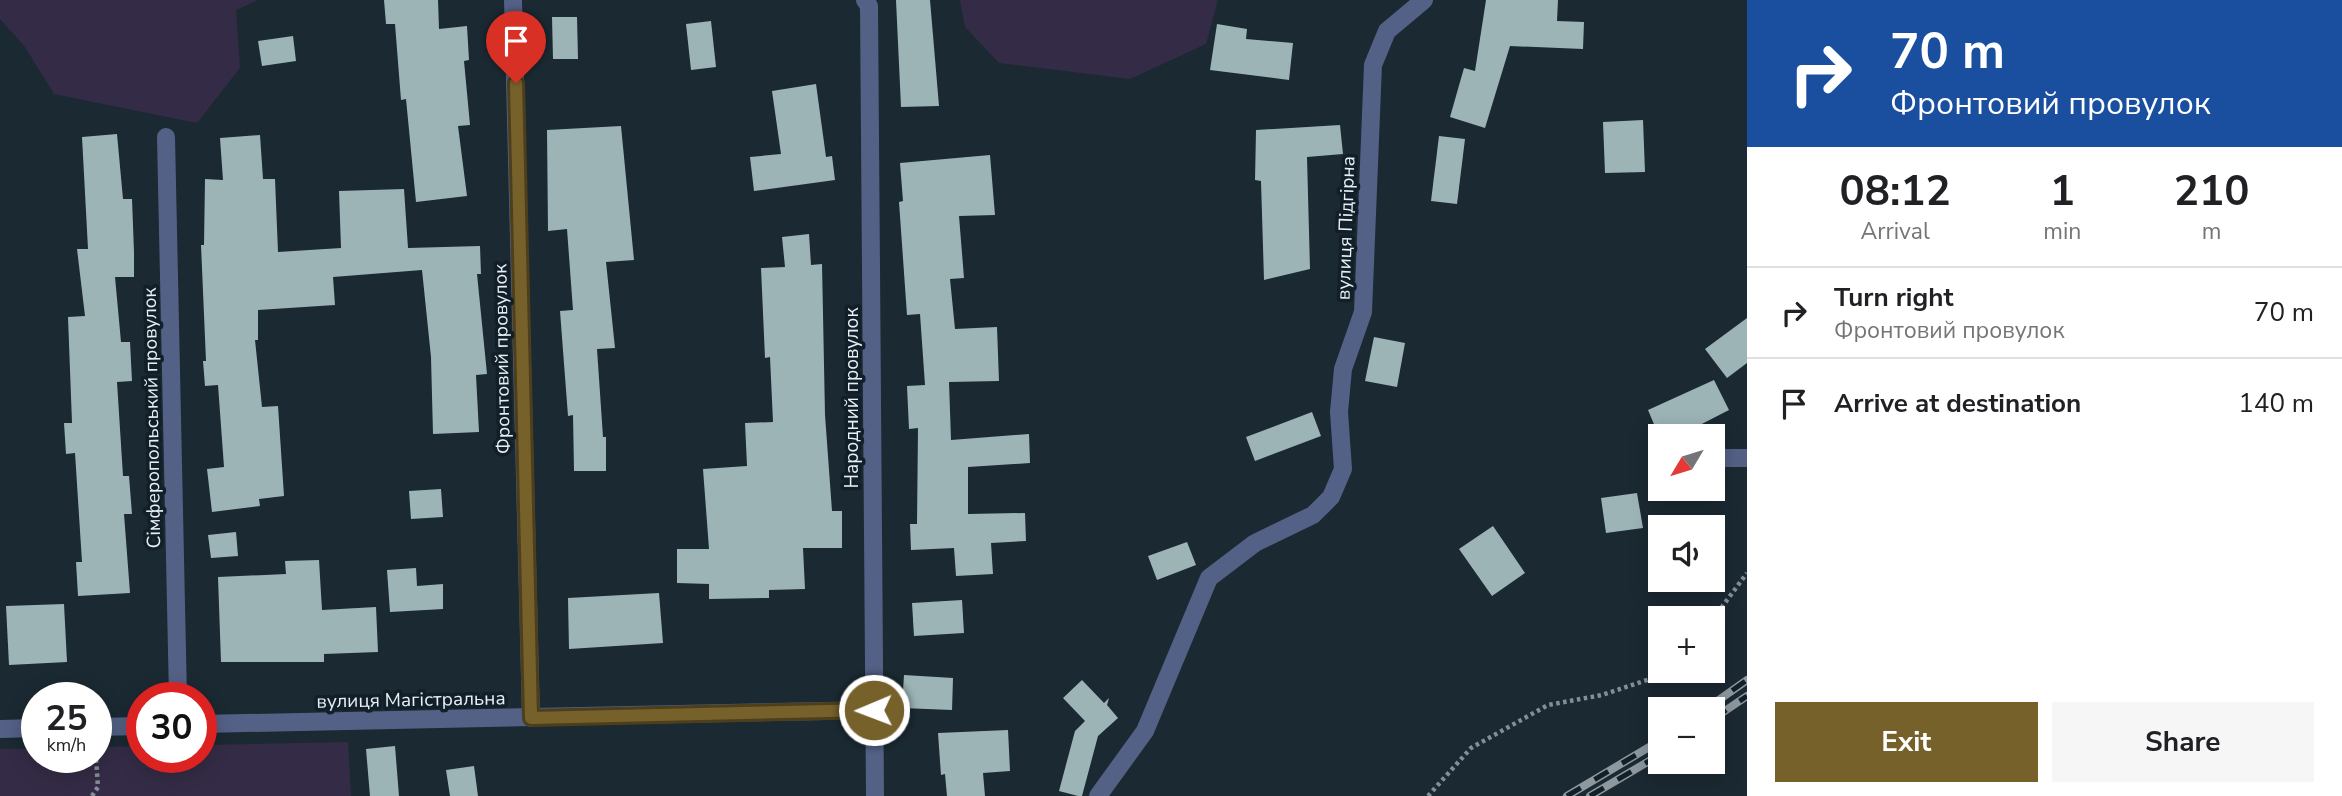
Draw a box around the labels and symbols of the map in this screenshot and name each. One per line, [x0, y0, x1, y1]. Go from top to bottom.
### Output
pin [486, 11, 546, 83]
street label: вулиця Підгірна [1330, 156, 1362, 300]
street label: Фронтовий провулок [487, 264, 517, 454]
street label: Сімферопольський провулок [137, 287, 167, 549]
street label: Народний провулок [839, 308, 865, 488]
north arrow [1648, 424, 1726, 500]
position arrow [837, 673, 911, 747]
speed limit sign: 30 [126, 682, 217, 773]
street label: вулиця Магістральна [316, 685, 506, 715]

